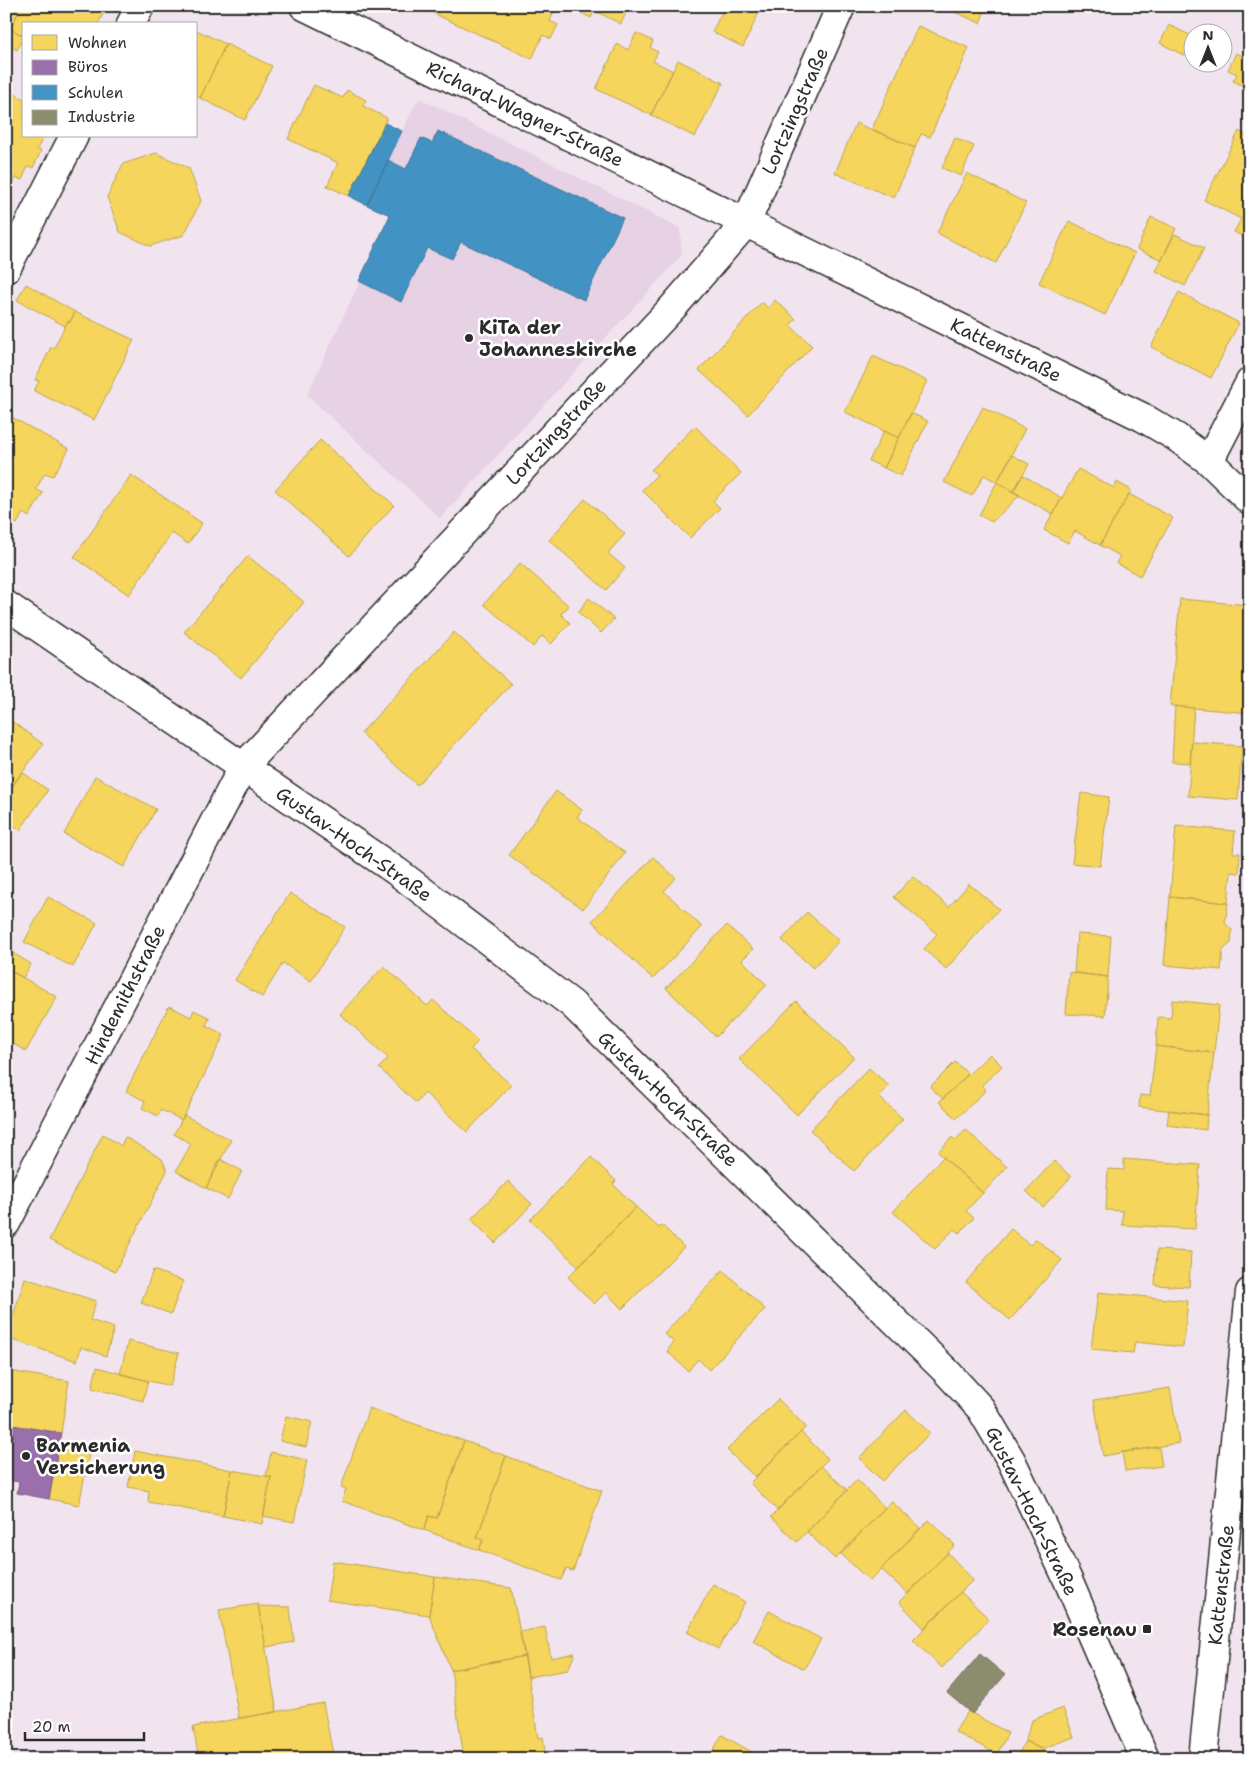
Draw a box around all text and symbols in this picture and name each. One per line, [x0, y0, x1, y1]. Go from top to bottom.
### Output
legend [22, 22, 198, 138]
north arrow [1184, 22, 1234, 72]
text: N [1202, 26, 1214, 44]
text: Wohnen [68, 33, 127, 53]
street label: Lortzingstraße [756, 43, 834, 179]
street label: Richard-Wagner-Straße [422, 55, 628, 173]
text: Büros [68, 57, 108, 77]
text: Schulen [68, 83, 123, 103]
text: Industrie [68, 107, 135, 127]
street label: Kattenstraße [946, 312, 1066, 388]
place label: KiTa der Johanneskirche [479, 315, 637, 362]
marker: KiTa der Johanneskirche [463, 332, 475, 344]
street label: Lortzingstraße [500, 373, 612, 491]
street label: Gustav-Hoch-Straße [271, 781, 437, 907]
street label: Hindemithstraße [79, 921, 171, 1069]
street label: Gustav-Hoch-Straße [593, 1026, 743, 1172]
street label: Gustav-Hoch-Straße [980, 1422, 1084, 1600]
place label: Barmenia Versicherung [36, 1433, 165, 1480]
marker: Barmenia Versicherung [20, 1450, 32, 1462]
street label: Kattenstraße [1202, 1524, 1240, 1646]
place label: Rosenau [1053, 1617, 1137, 1642]
marker: Rosenau [1141, 1623, 1153, 1635]
scale bar [25, 1710, 144, 1742]
text: 20 m [32, 1717, 71, 1737]

